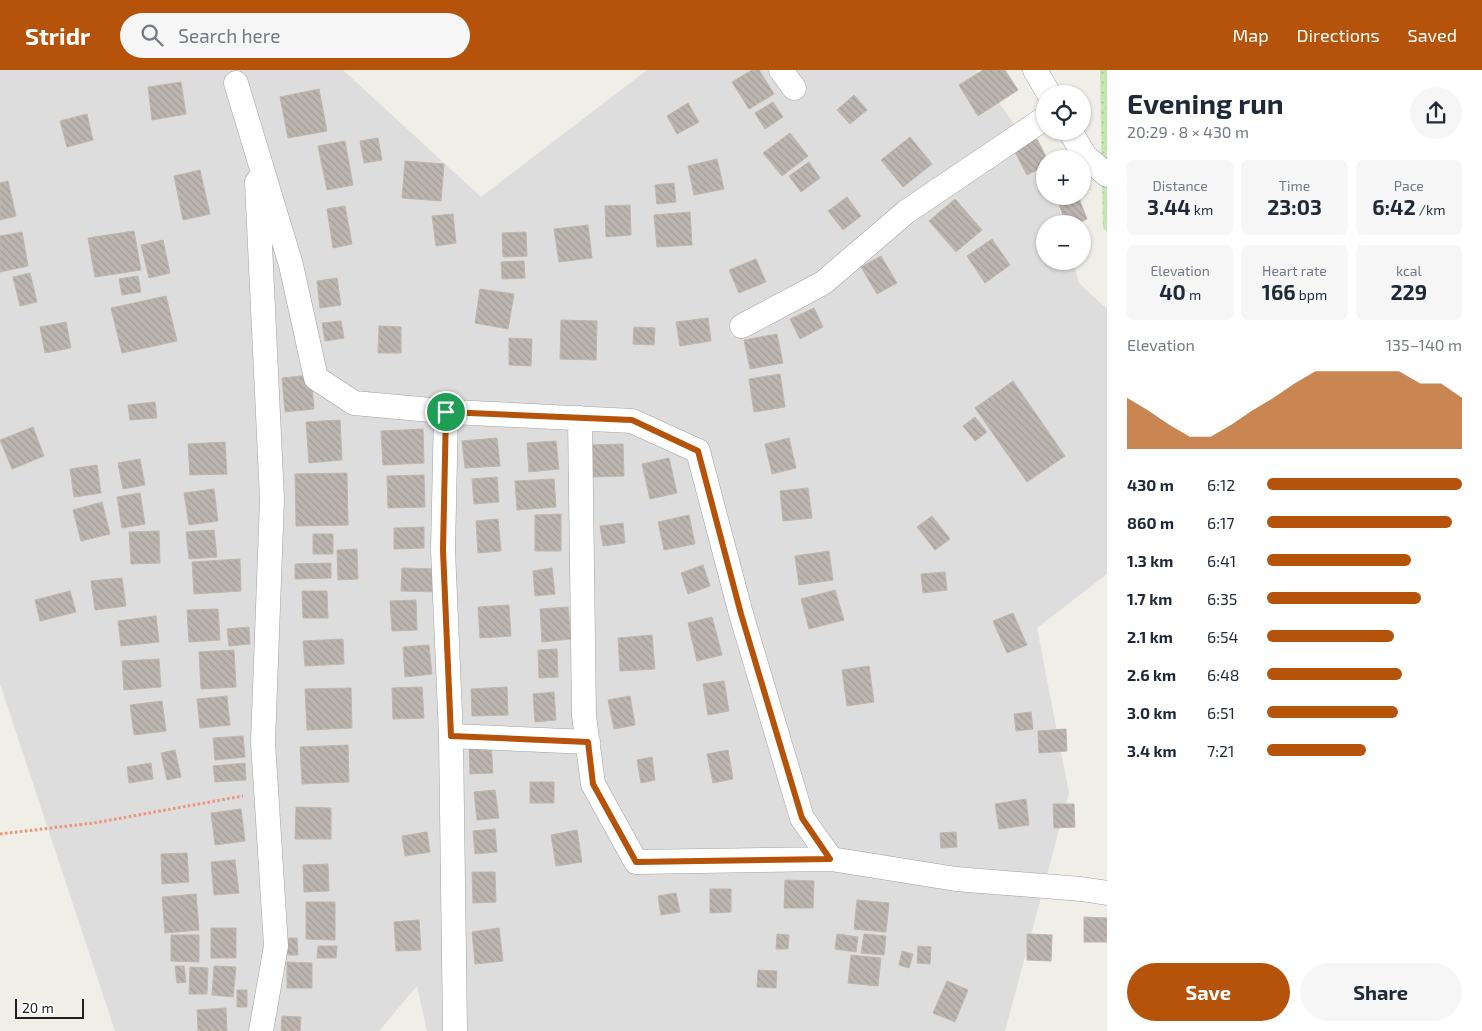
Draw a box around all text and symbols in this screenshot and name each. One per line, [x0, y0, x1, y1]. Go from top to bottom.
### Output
search box [120, 13, 470, 58]
text: Stridr [25, 21, 90, 50]
icon: search [138, 21, 166, 49]
text: Search here [178, 24, 280, 47]
text: Map [1232, 24, 1269, 46]
text: Directions [1297, 24, 1380, 46]
text: Saved [1408, 24, 1457, 46]
map controls [1036, 85, 1091, 270]
button: locate [1036, 85, 1091, 140]
text: Evening run [1127, 86, 1284, 120]
button: share [1410, 87, 1462, 139]
text: 20:29 · 8 × 430 m [1127, 122, 1249, 141]
button: + [1036, 150, 1091, 205]
text: Distance [1153, 177, 1208, 194]
text: Time [1279, 177, 1310, 194]
text: Pace [1394, 177, 1424, 194]
text: 3.44 [1147, 194, 1191, 219]
text: 23:03 [1267, 194, 1322, 219]
text: 6:42 [1372, 194, 1416, 219]
text: km [1191, 201, 1213, 218]
text: /km [1416, 201, 1445, 218]
button: − [1036, 215, 1091, 270]
text: Elevation [1150, 262, 1210, 279]
text: Heart rate [1262, 262, 1327, 279]
text: kcal [1396, 262, 1422, 279]
text: 40 [1159, 279, 1186, 304]
text: 166 [1262, 279, 1296, 304]
text: 229 [1390, 279, 1427, 304]
text: m [1186, 286, 1201, 303]
text: bpm [1296, 286, 1327, 303]
text: Elevation [1127, 335, 1195, 354]
text: 135–140 m [1386, 335, 1462, 354]
pin [425, 391, 467, 433]
icon: arrive [432, 398, 460, 426]
text: 430 m [1127, 475, 1174, 494]
text: 6:12 [1207, 475, 1235, 494]
text: 860 m [1127, 513, 1174, 532]
text: 6:17 [1207, 513, 1235, 532]
text: 1.3 km [1127, 551, 1173, 570]
text: 6:41 [1207, 551, 1236, 570]
text: 1.7 km [1127, 589, 1172, 608]
text: 6:35 [1207, 589, 1237, 608]
text: 2.1 km [1127, 627, 1173, 646]
text: 6:54 [1207, 627, 1238, 646]
text: 2.6 km [1127, 665, 1176, 684]
text: 6:48 [1207, 665, 1239, 684]
text: 3.0 km [1127, 703, 1177, 722]
text: 6:51 [1207, 703, 1235, 722]
text: 3.4 km [1127, 741, 1177, 760]
text: 7:21 [1207, 741, 1234, 760]
button: Save [1127, 963, 1290, 1021]
button: Share [1300, 963, 1462, 1021]
scale bar [15, 996, 84, 1019]
text: 20 m [22, 999, 54, 1016]

